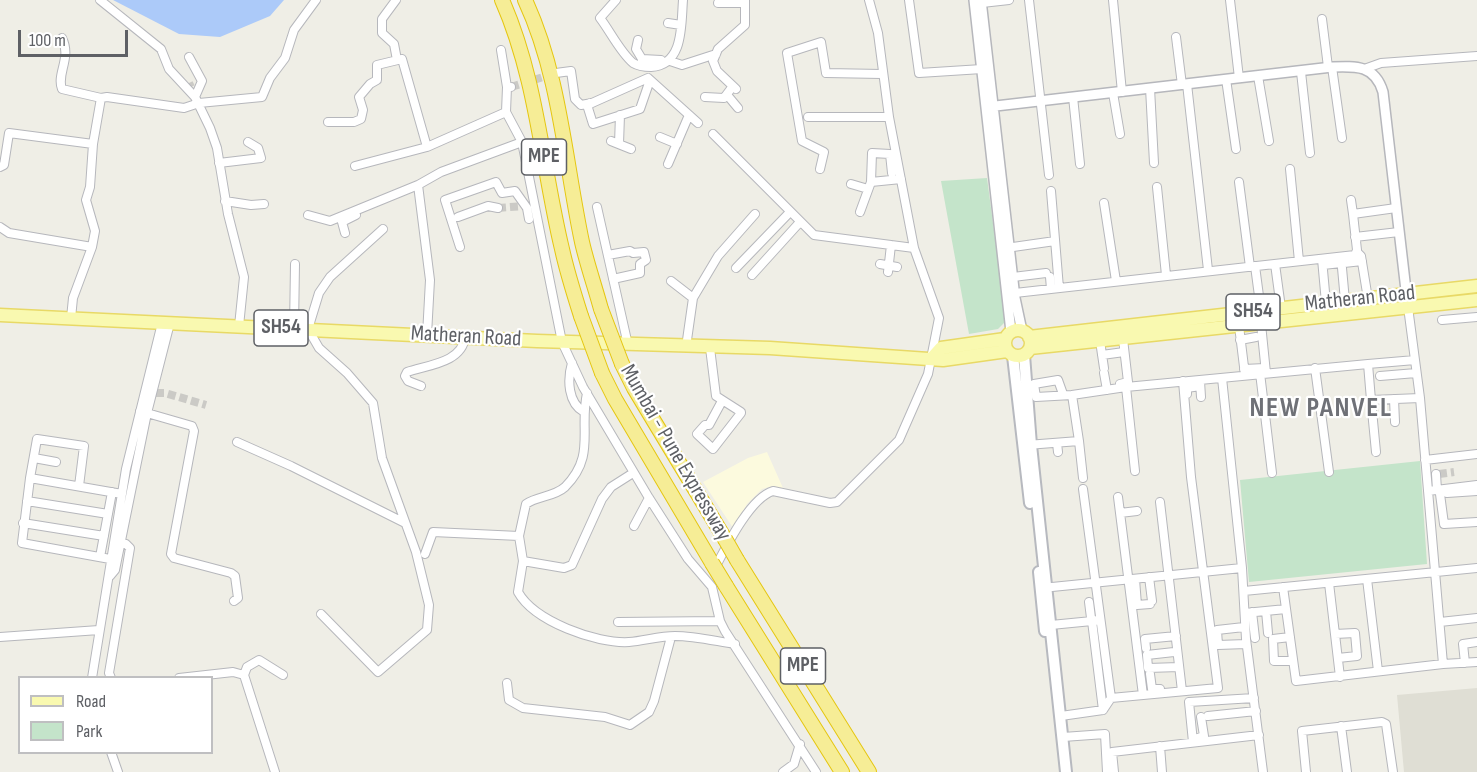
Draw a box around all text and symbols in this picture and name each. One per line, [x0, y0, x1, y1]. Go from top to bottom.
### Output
scale bar [21, 18, 130, 56]
text: 100 m [29, 30, 66, 51]
road number: MPE [522, 139, 566, 175]
street label: Matheran Road [1304, 280, 1416, 318]
road number: SH54 [1226, 294, 1280, 330]
road number: SH54 [254, 310, 308, 346]
street label: Matheran Road [410, 321, 522, 353]
street label: Mumbai - Pune Expressway [614, 360, 736, 546]
district label: NEW PANVEL [1250, 392, 1392, 426]
road number: MPE [780, 648, 826, 684]
legend [18, 676, 213, 754]
text: Road [76, 691, 106, 712]
text: Park [76, 721, 102, 742]

